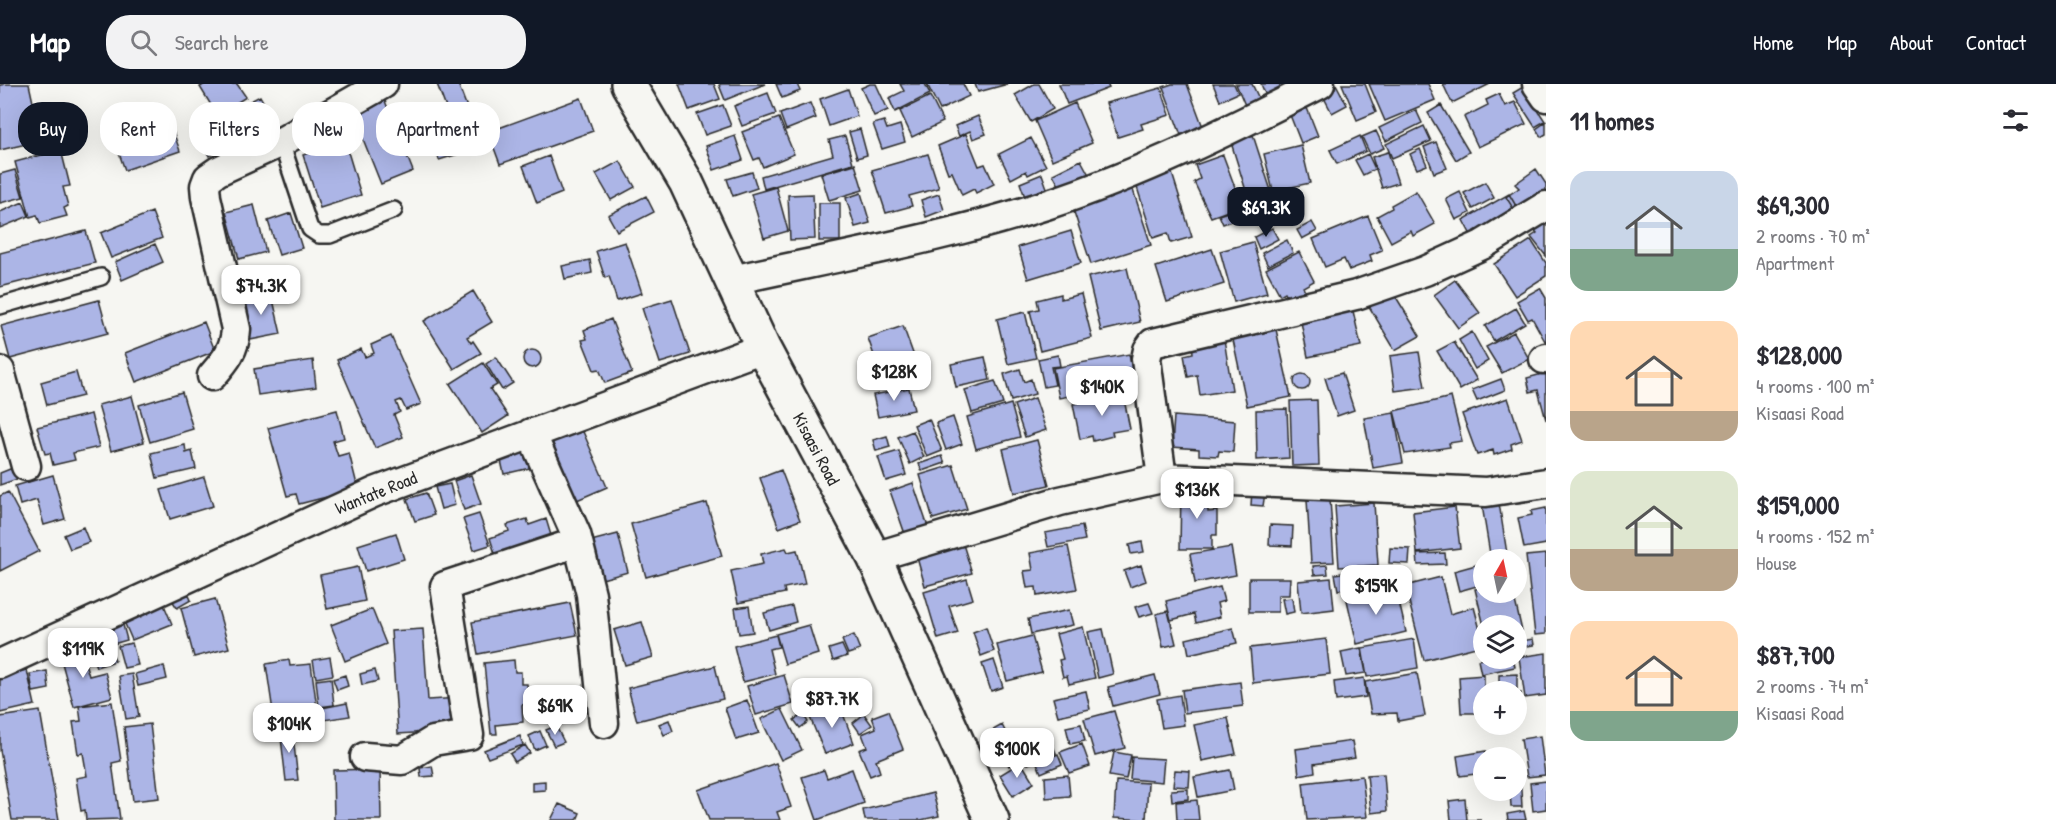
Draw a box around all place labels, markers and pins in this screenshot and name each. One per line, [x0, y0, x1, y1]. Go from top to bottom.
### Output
pin: $69.3K [1217, 187, 1315, 238]
pin: $74.3K [212, 265, 310, 316]
pin: $128K [852, 351, 936, 402]
pin: $140K [1060, 366, 1144, 417]
pin: $136K [1155, 469, 1239, 520]
pin: $159K [1334, 565, 1418, 616]
pin: $119K [41, 628, 125, 679]
pin: $87.7K [783, 678, 881, 729]
pin: $69K [519, 685, 591, 736]
pin: $104K [247, 703, 331, 754]
pin: $100K [975, 728, 1059, 779]

